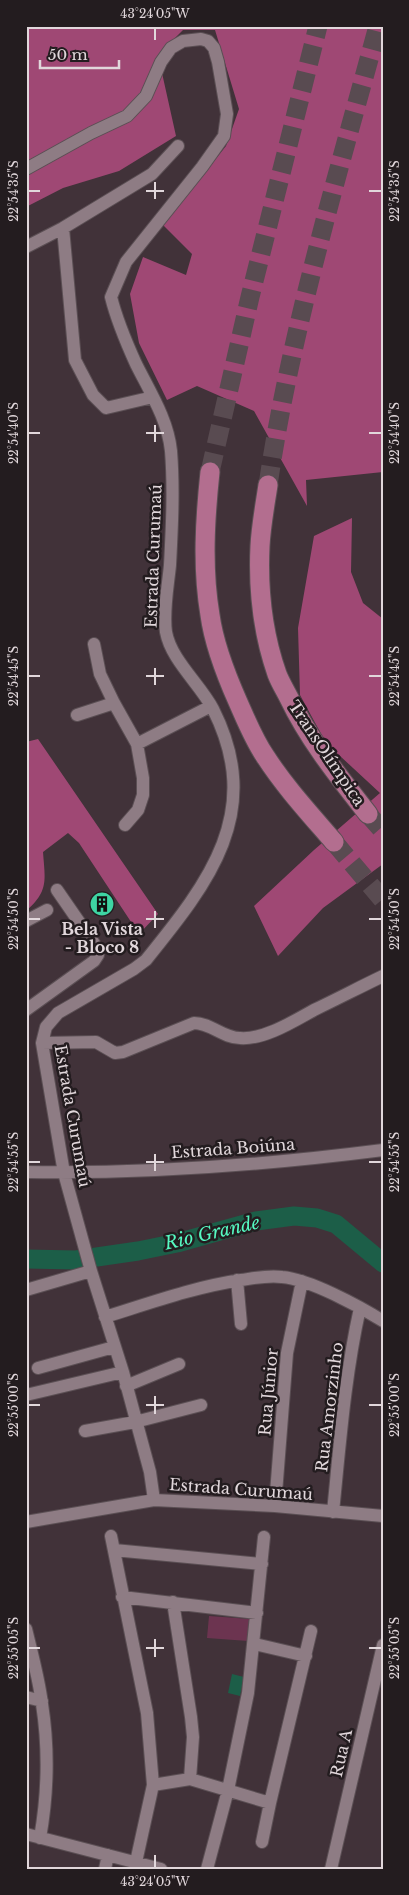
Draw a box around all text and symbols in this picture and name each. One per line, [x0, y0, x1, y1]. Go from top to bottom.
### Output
text: 43°24'05"W [120, 6, 191, 21]
scale bar [40, 38, 119, 70]
text: 50 m [48, 45, 88, 64]
text: 22°54'35"S [6, 160, 21, 222]
text: 22°54'35"S [387, 160, 402, 222]
text: 22°54'40"S [6, 402, 21, 464]
text: 22°54'40"S [387, 402, 402, 464]
street label: Estrada Curumaú [140, 483, 166, 628]
text: 22°54'45"S [6, 646, 21, 706]
text: 22°54'45"S [387, 646, 402, 706]
street label: TransOlímpica [284, 696, 370, 810]
text: 22°54'50"S [6, 888, 21, 950]
text: 22°54'50"S [387, 888, 402, 950]
building icon: Bela Vista - Bloco 8 [89, 891, 115, 917]
place label: Bela Vista - Bloco 8 [61, 919, 143, 957]
street label: Estrada Curumaú [51, 1043, 95, 1189]
text: 22°54'55"S [6, 1132, 21, 1192]
text: 22°54'55"S [387, 1132, 402, 1192]
street label: Estrada Boiúna [170, 1134, 296, 1162]
water label: Rio Grande [161, 1211, 262, 1255]
street label: Rua Amorzinho [311, 1341, 347, 1473]
street label: Rua Júnior [254, 1347, 282, 1437]
text: 22°55'00"S [6, 1373, 21, 1437]
text: 22°55'00"S [387, 1373, 402, 1437]
street label: Estrada Curumaú [168, 1474, 314, 1504]
text: 22°55'05"S [6, 1617, 21, 1679]
text: 22°55'05"S [387, 1617, 402, 1679]
street label: Rua A [326, 1727, 356, 1779]
text: 43°24'05"W [120, 1874, 191, 1889]

